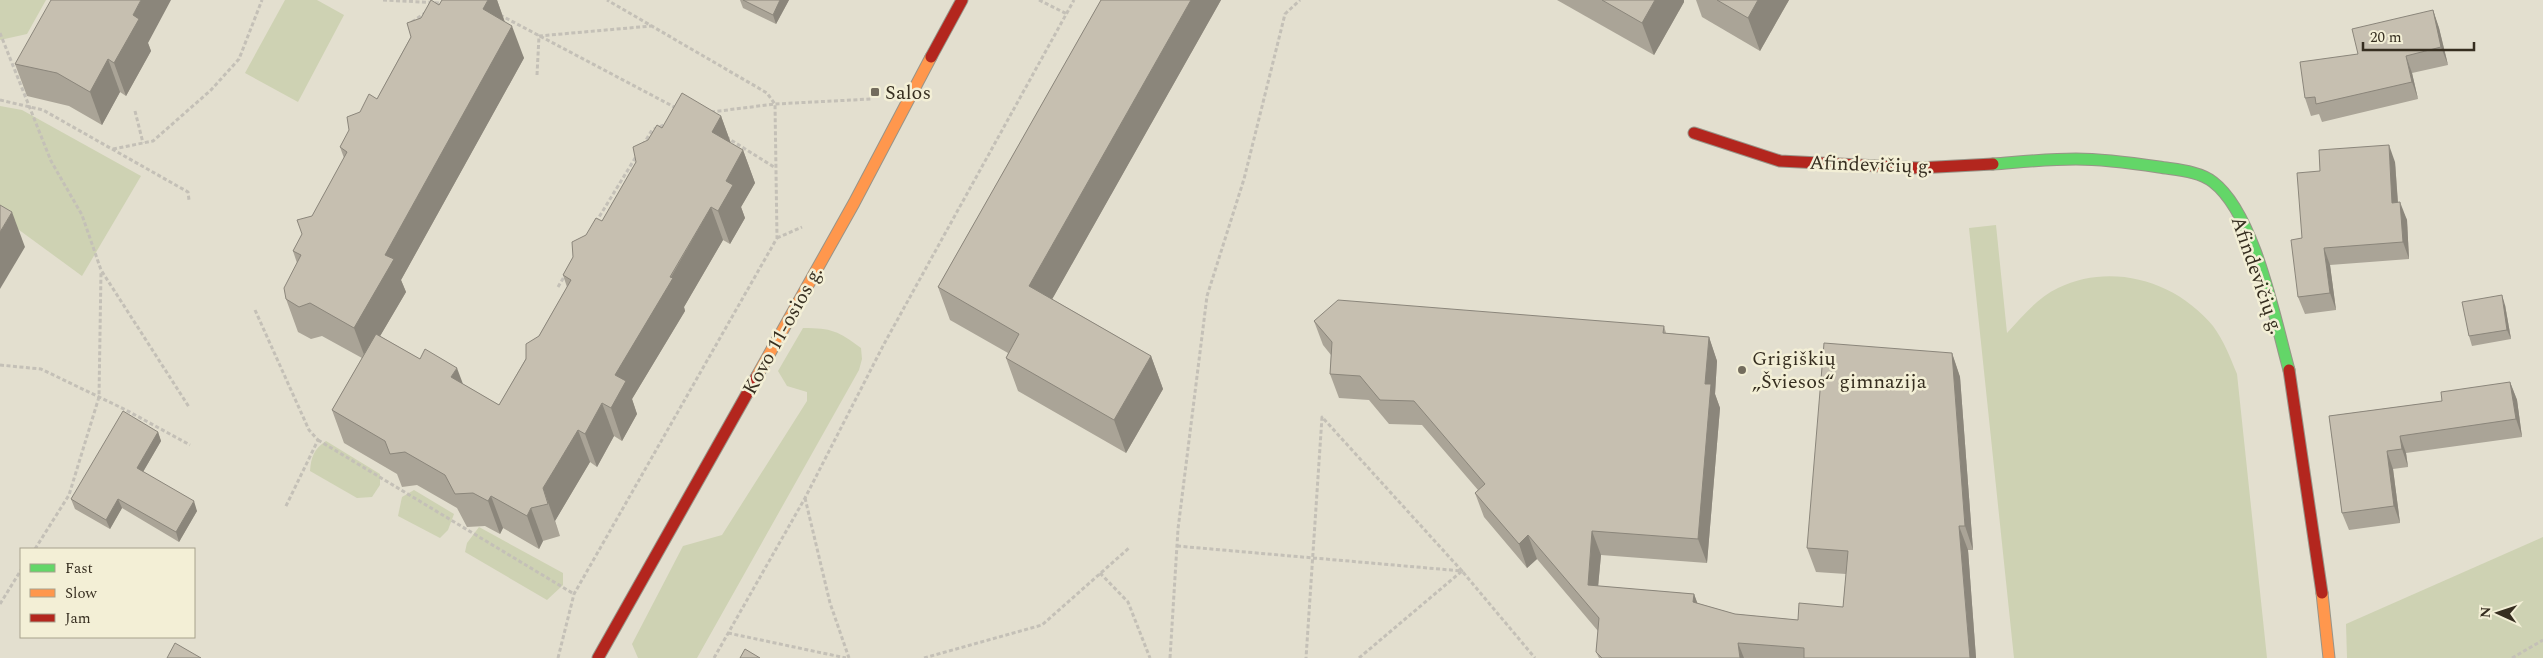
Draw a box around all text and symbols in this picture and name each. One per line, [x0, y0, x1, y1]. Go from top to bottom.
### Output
scale bar [2363, 20, 2474, 52]
text: 20 m [2370, 26, 2402, 49]
place label: Salos [885, 78, 931, 108]
marker: Salos [869, 86, 881, 98]
street label: Afindevičių g. [1809, 148, 1933, 182]
street label: Afindevičių g. [2223, 212, 2291, 338]
street label: Kovo 11-osios g. [735, 261, 831, 400]
place label: Grigiškių „Šviesos“ gimnazija [1752, 344, 1927, 397]
marker: Grigiškių „Šviesos“ gimnazija [1736, 364, 1748, 376]
legend [20, 548, 195, 638]
text: Fast [65, 557, 93, 580]
text: Slow [65, 582, 97, 605]
north arrow [2473, 588, 2523, 638]
text: N [2475, 606, 2496, 619]
text: Jam [65, 607, 91, 630]

